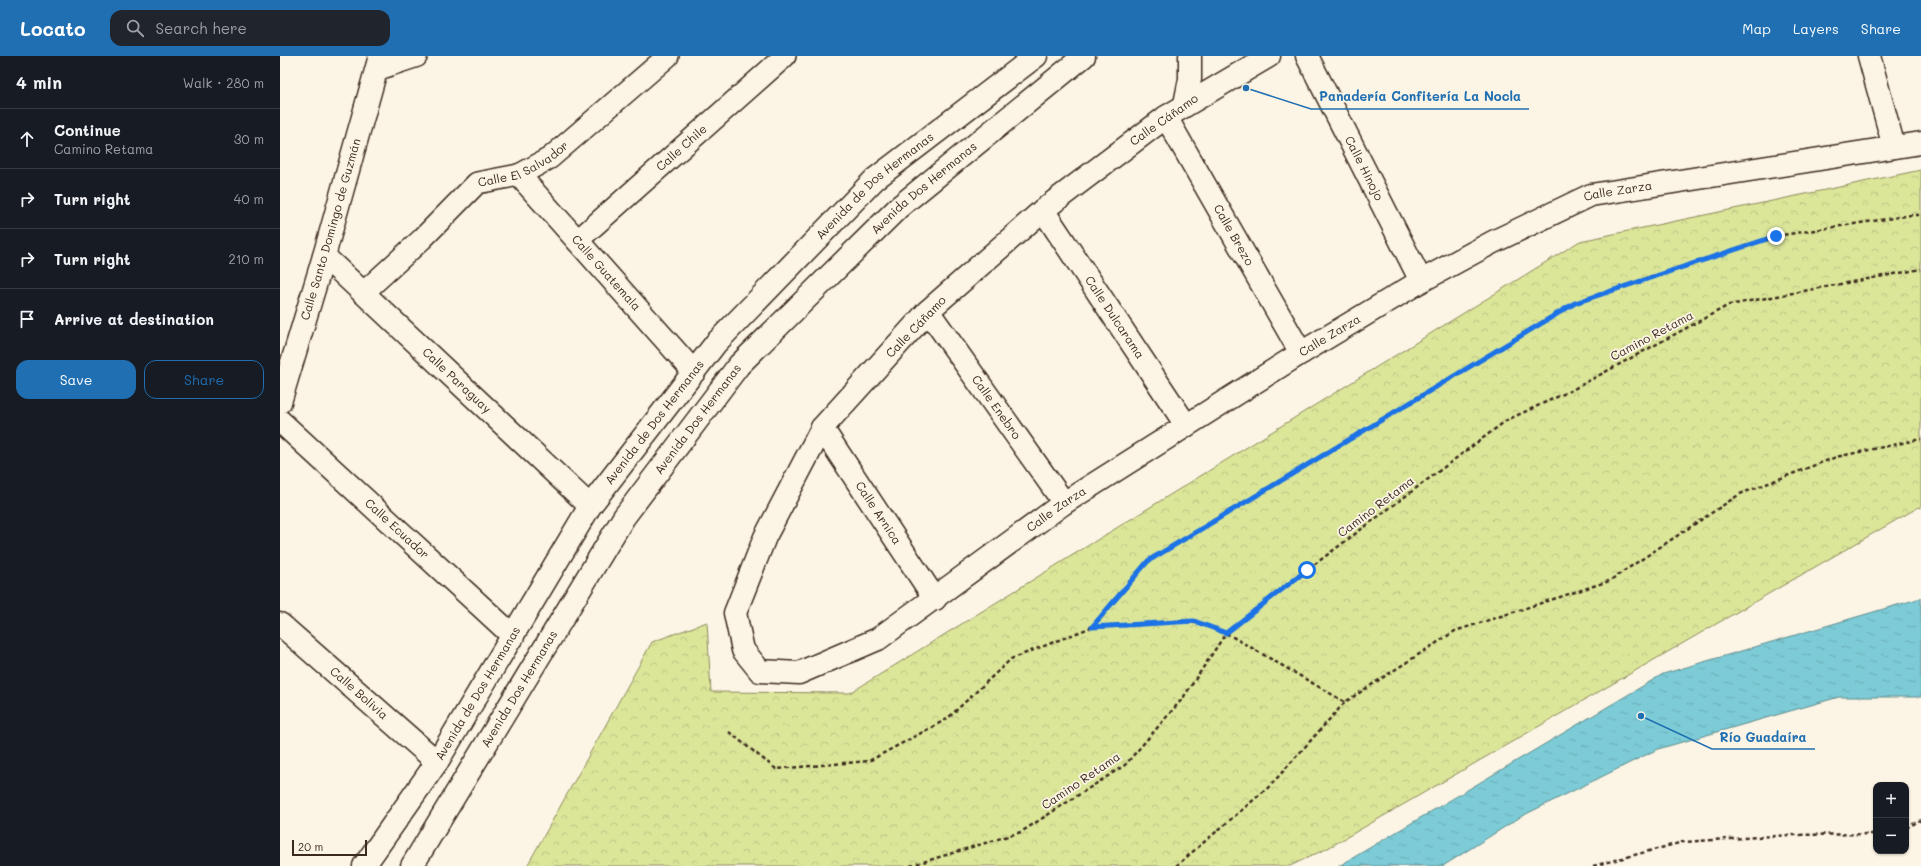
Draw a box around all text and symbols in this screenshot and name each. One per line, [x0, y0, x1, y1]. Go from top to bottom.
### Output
search box [110, 10, 390, 46]
text: Locato [20, 16, 86, 41]
icon: search [124, 17, 146, 39]
text: Search here [156, 18, 247, 38]
text: Map [1742, 19, 1771, 38]
text: Layers [1793, 19, 1839, 38]
text: Share [1861, 19, 1901, 38]
text: 4 min [16, 71, 62, 93]
text: Walk · 280 m [183, 74, 264, 91]
callout: Panadería Confitería La Nocla [1311, 84, 1529, 109]
text: Panadería Confitería La Nocla [1319, 87, 1521, 104]
street label: Calle Cáñamo [1126, 90, 1201, 149]
text: Continue [54, 120, 121, 140]
street label: Calle Chile [652, 120, 710, 174]
icon: ahead [16, 128, 38, 150]
street label: Avenida de Dos Hermanas [812, 128, 936, 242]
text: 30 m [234, 130, 264, 147]
street label: Calle Hinojo [1342, 133, 1388, 203]
street label: Calle Santo Domingo de Guzmán [296, 136, 364, 322]
street label: Calle El Salvador [476, 137, 571, 190]
street label: Avenida Dos Hermanas [867, 138, 980, 237]
text: Camino Retama [54, 140, 153, 157]
street label: Calle Zarza [1580, 177, 1653, 205]
icon: right [16, 188, 38, 210]
text: Turn right [54, 189, 131, 209]
text: 40 m [234, 190, 264, 207]
street label: Calle Brezo [1211, 201, 1258, 268]
route end [1767, 227, 1785, 245]
street label: Calle Guatemala [569, 231, 645, 314]
icon: right [16, 248, 38, 270]
text: Turn right [54, 249, 131, 269]
text: 210 m [228, 250, 264, 267]
street label: Calle Dulcarama [1082, 272, 1149, 361]
street label: Calle Cáñamo [882, 292, 949, 361]
street label: Camino Retama [1607, 307, 1696, 364]
icon: arrive [16, 308, 38, 330]
text: Arrive at destination [54, 309, 214, 329]
street label: Calle Zarza [1296, 310, 1363, 359]
street label: Calle Paraguay [419, 344, 495, 416]
street label: Avenida de Dos Hermanas [601, 356, 707, 487]
button: Save [16, 360, 136, 399]
button: Share [144, 360, 264, 399]
street label: Avenida Dos Hermanas [650, 360, 744, 477]
street label: Calle Enebro [969, 371, 1025, 442]
street label: Camino Retama [1334, 472, 1417, 540]
street label: Calle Arnica [852, 478, 906, 547]
street label: Calle Zarza [1023, 482, 1089, 535]
street label: Calle Ecuador [362, 494, 433, 562]
route start [1298, 561, 1316, 579]
street label: Avenida de Dos Hermanas [431, 623, 523, 763]
street label: Avenida Dos Hermanas [477, 627, 560, 750]
street label: Calle Bolivia [327, 663, 392, 722]
callout: Río Guadaíra [1712, 724, 1815, 749]
text: Río Guadaíra [1719, 728, 1807, 745]
street label: Camino Retama [1038, 748, 1123, 812]
map controls [1873, 782, 1909, 854]
button: + [1873, 782, 1909, 818]
button: − [1873, 818, 1909, 854]
scale bar [292, 838, 367, 857]
text: 20 m [298, 839, 323, 854]

